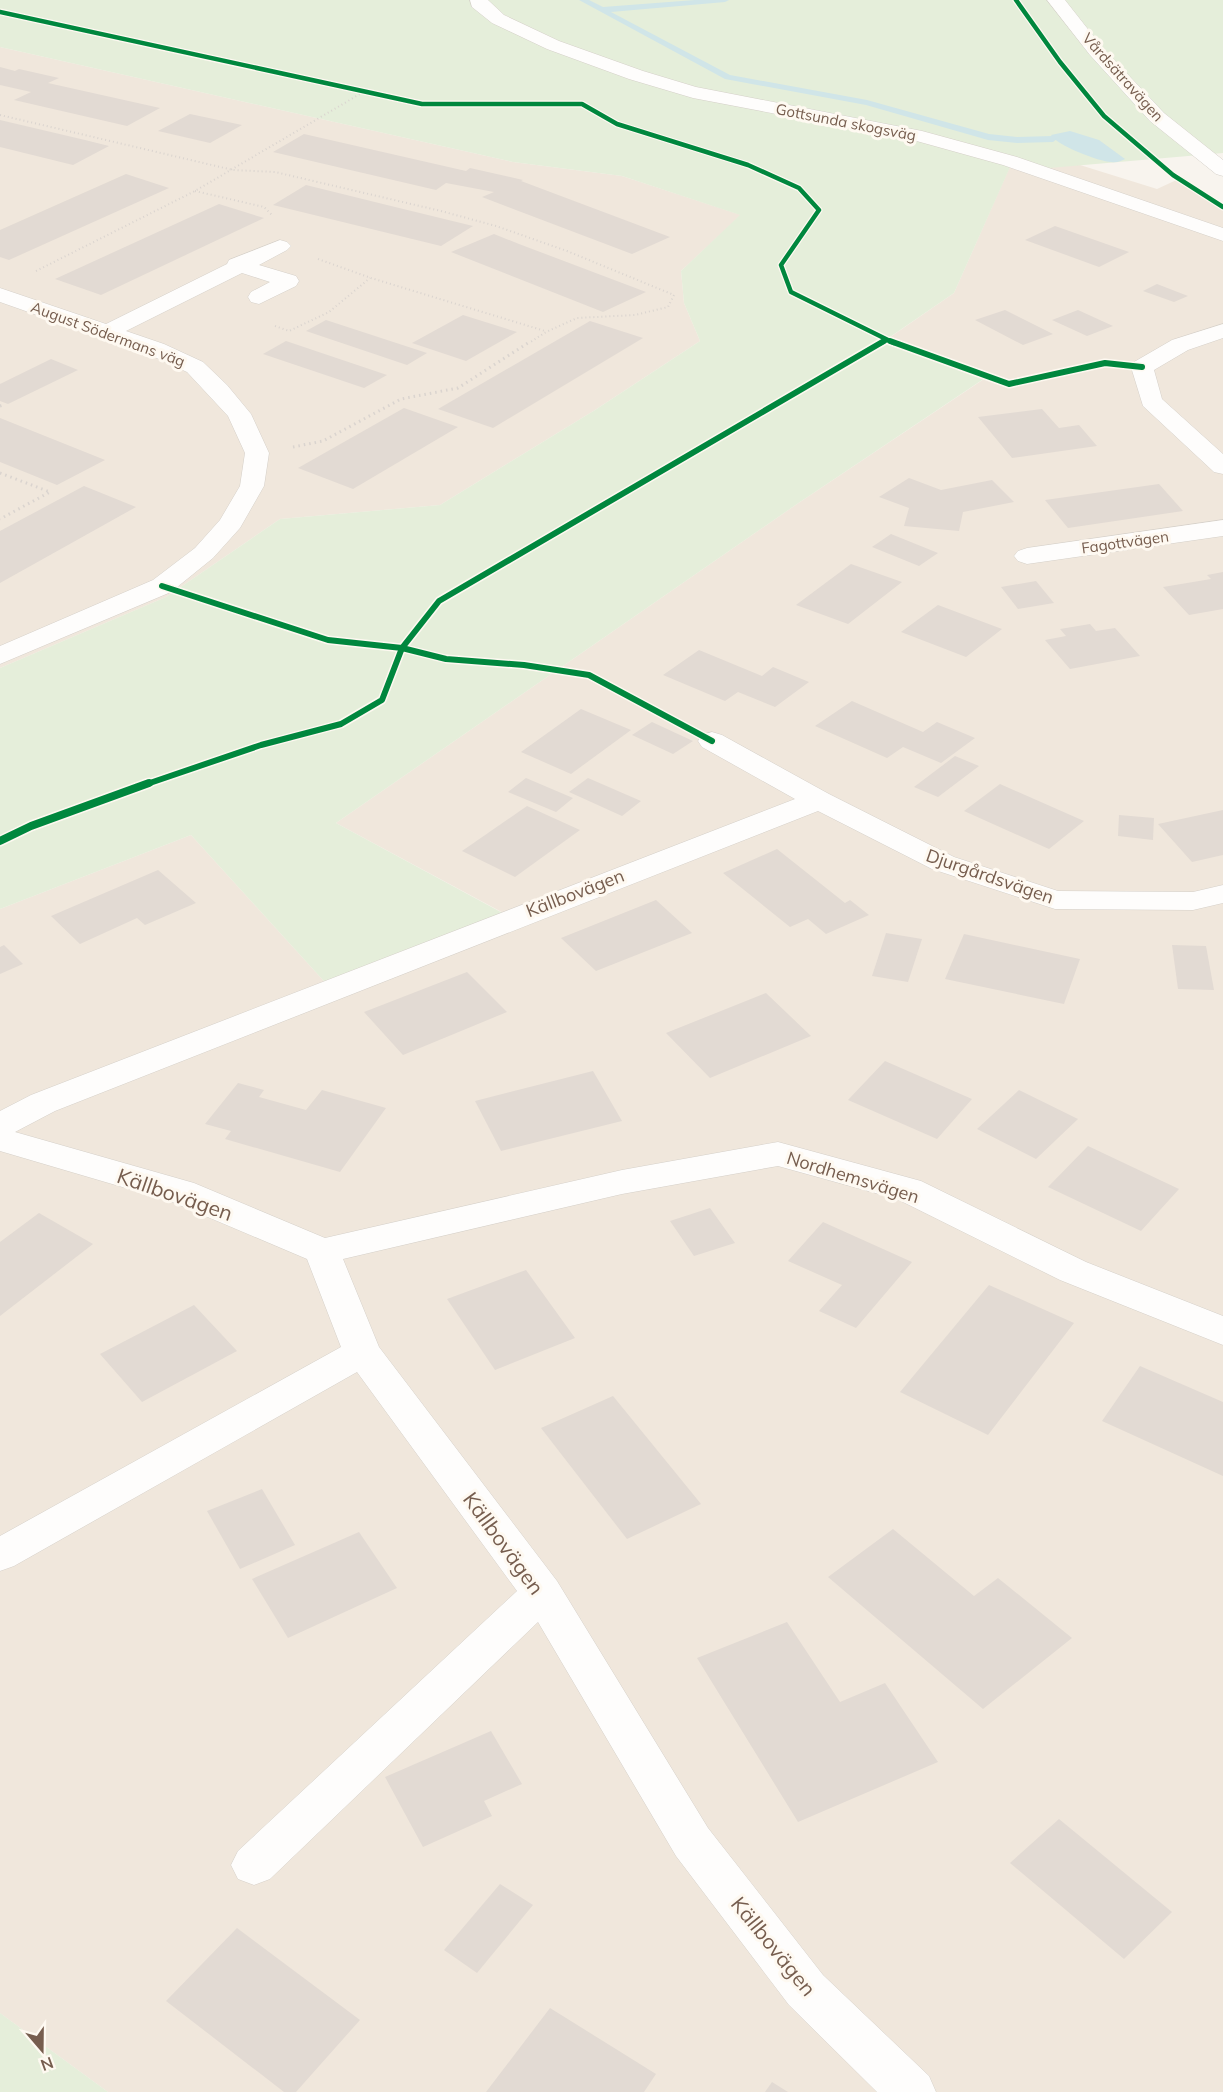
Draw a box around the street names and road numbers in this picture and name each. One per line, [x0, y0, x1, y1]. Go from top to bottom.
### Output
street label: Vårdsätravägen [1078, 29, 1168, 125]
street label: Gottsunda skogsväg [774, 99, 918, 145]
street label: August Södermans väg [28, 297, 188, 371]
street label: Fagottvägen [1080, 526, 1170, 558]
street label: Djurgårdsvägen [923, 843, 1057, 909]
street label: Källbovägen [523, 864, 627, 922]
street label: Nordhemsvägen [784, 1146, 922, 1208]
street label: Källbovägen [114, 1162, 236, 1226]
street label: Källbovägen [458, 1487, 550, 1599]
street label: Källbovägen [726, 1891, 822, 2001]

